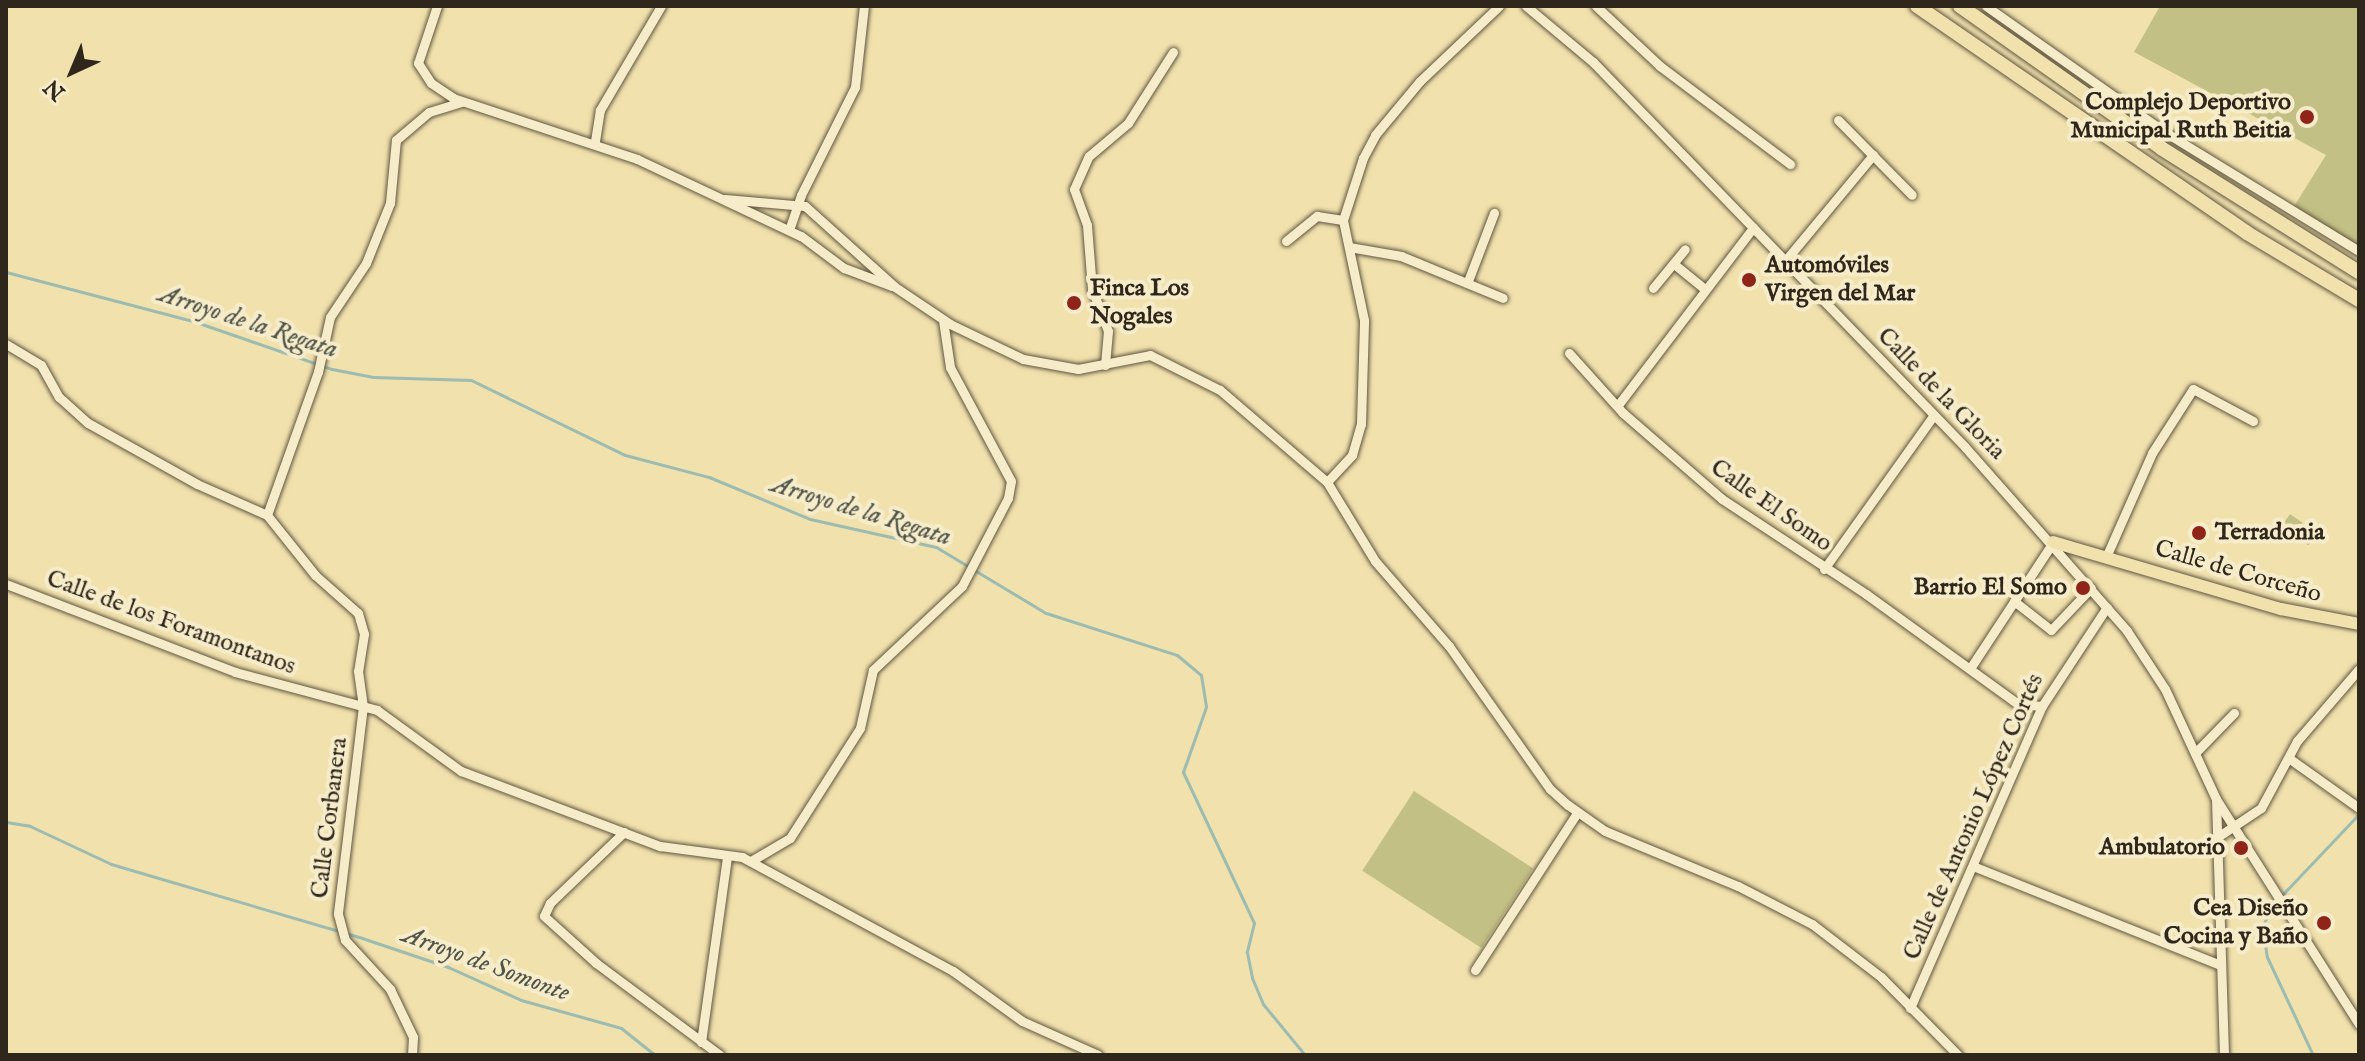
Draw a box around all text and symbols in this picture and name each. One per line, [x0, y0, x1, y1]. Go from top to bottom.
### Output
north arrow [32, 32, 112, 112]
text: N [39, 73, 72, 106]
place label: Complejo Deportivo Municipal Ruth Beitia [2070, 89, 2291, 145]
marker: Complejo Deportivo Municipal Ruth Beitia [2298, 108, 2316, 126]
place label: Automóviles Virgen del Mar [1765, 252, 1915, 308]
marker: Automóviles Virgen del Mar [1740, 271, 1758, 289]
place label: Finca Los Nogales [1090, 275, 1189, 331]
water label: Arroyo de la Regata [155, 278, 341, 366]
marker: Finca Los Nogales [1065, 294, 1083, 312]
street label: Calle de la Gloria [1871, 322, 2011, 466]
street label: Calle El Somo [1705, 454, 1837, 558]
water label: Arroyo de la Regata [767, 469, 955, 553]
place label: Terradonia [2215, 519, 2325, 547]
marker: Terradonia [2190, 524, 2208, 542]
street label: Calle de Corceño [2151, 534, 2325, 610]
street label: Calle de los Foramontanos [43, 565, 299, 681]
place label: Barrio El Somo [1914, 574, 2067, 602]
marker: Barrio El Somo [2074, 579, 2092, 597]
street label: Calle de Antonio López Cortés [1898, 669, 2050, 965]
street label: Calle Corbanera [306, 736, 354, 900]
place label: Ambulatorio [2099, 834, 2225, 862]
marker: Ambulatorio [2232, 839, 2250, 857]
place label: Cea Diseño Cocina y Baño [2164, 895, 2308, 951]
marker: Cea Diseño Cocina y Baño [2315, 914, 2333, 932]
water label: Arroyo de Somonte [398, 919, 574, 1009]

